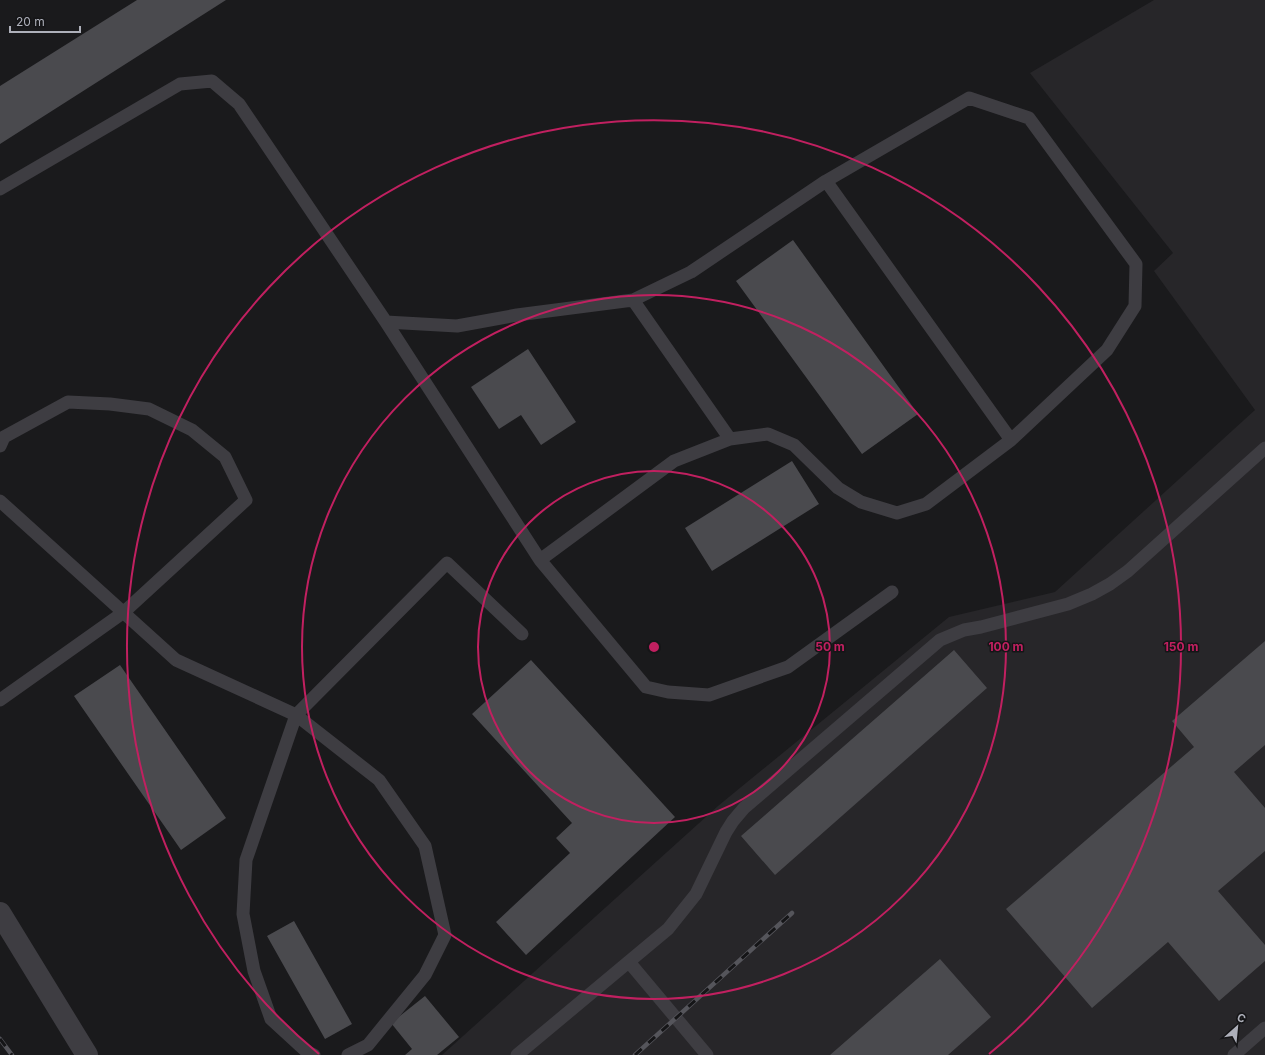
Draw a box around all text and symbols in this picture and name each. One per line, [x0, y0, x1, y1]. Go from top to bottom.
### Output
scale bar [10, 8, 80, 34]
text: 20 m [16, 14, 45, 29]
text: 50 m [815, 639, 845, 654]
text: 100 m [988, 639, 1024, 654]
text: 150 m [1164, 639, 1198, 654]
centre of rings [647, 640, 661, 654]
north arrow [1217, 1007, 1257, 1047]
text: С [1235, 1010, 1248, 1026]

